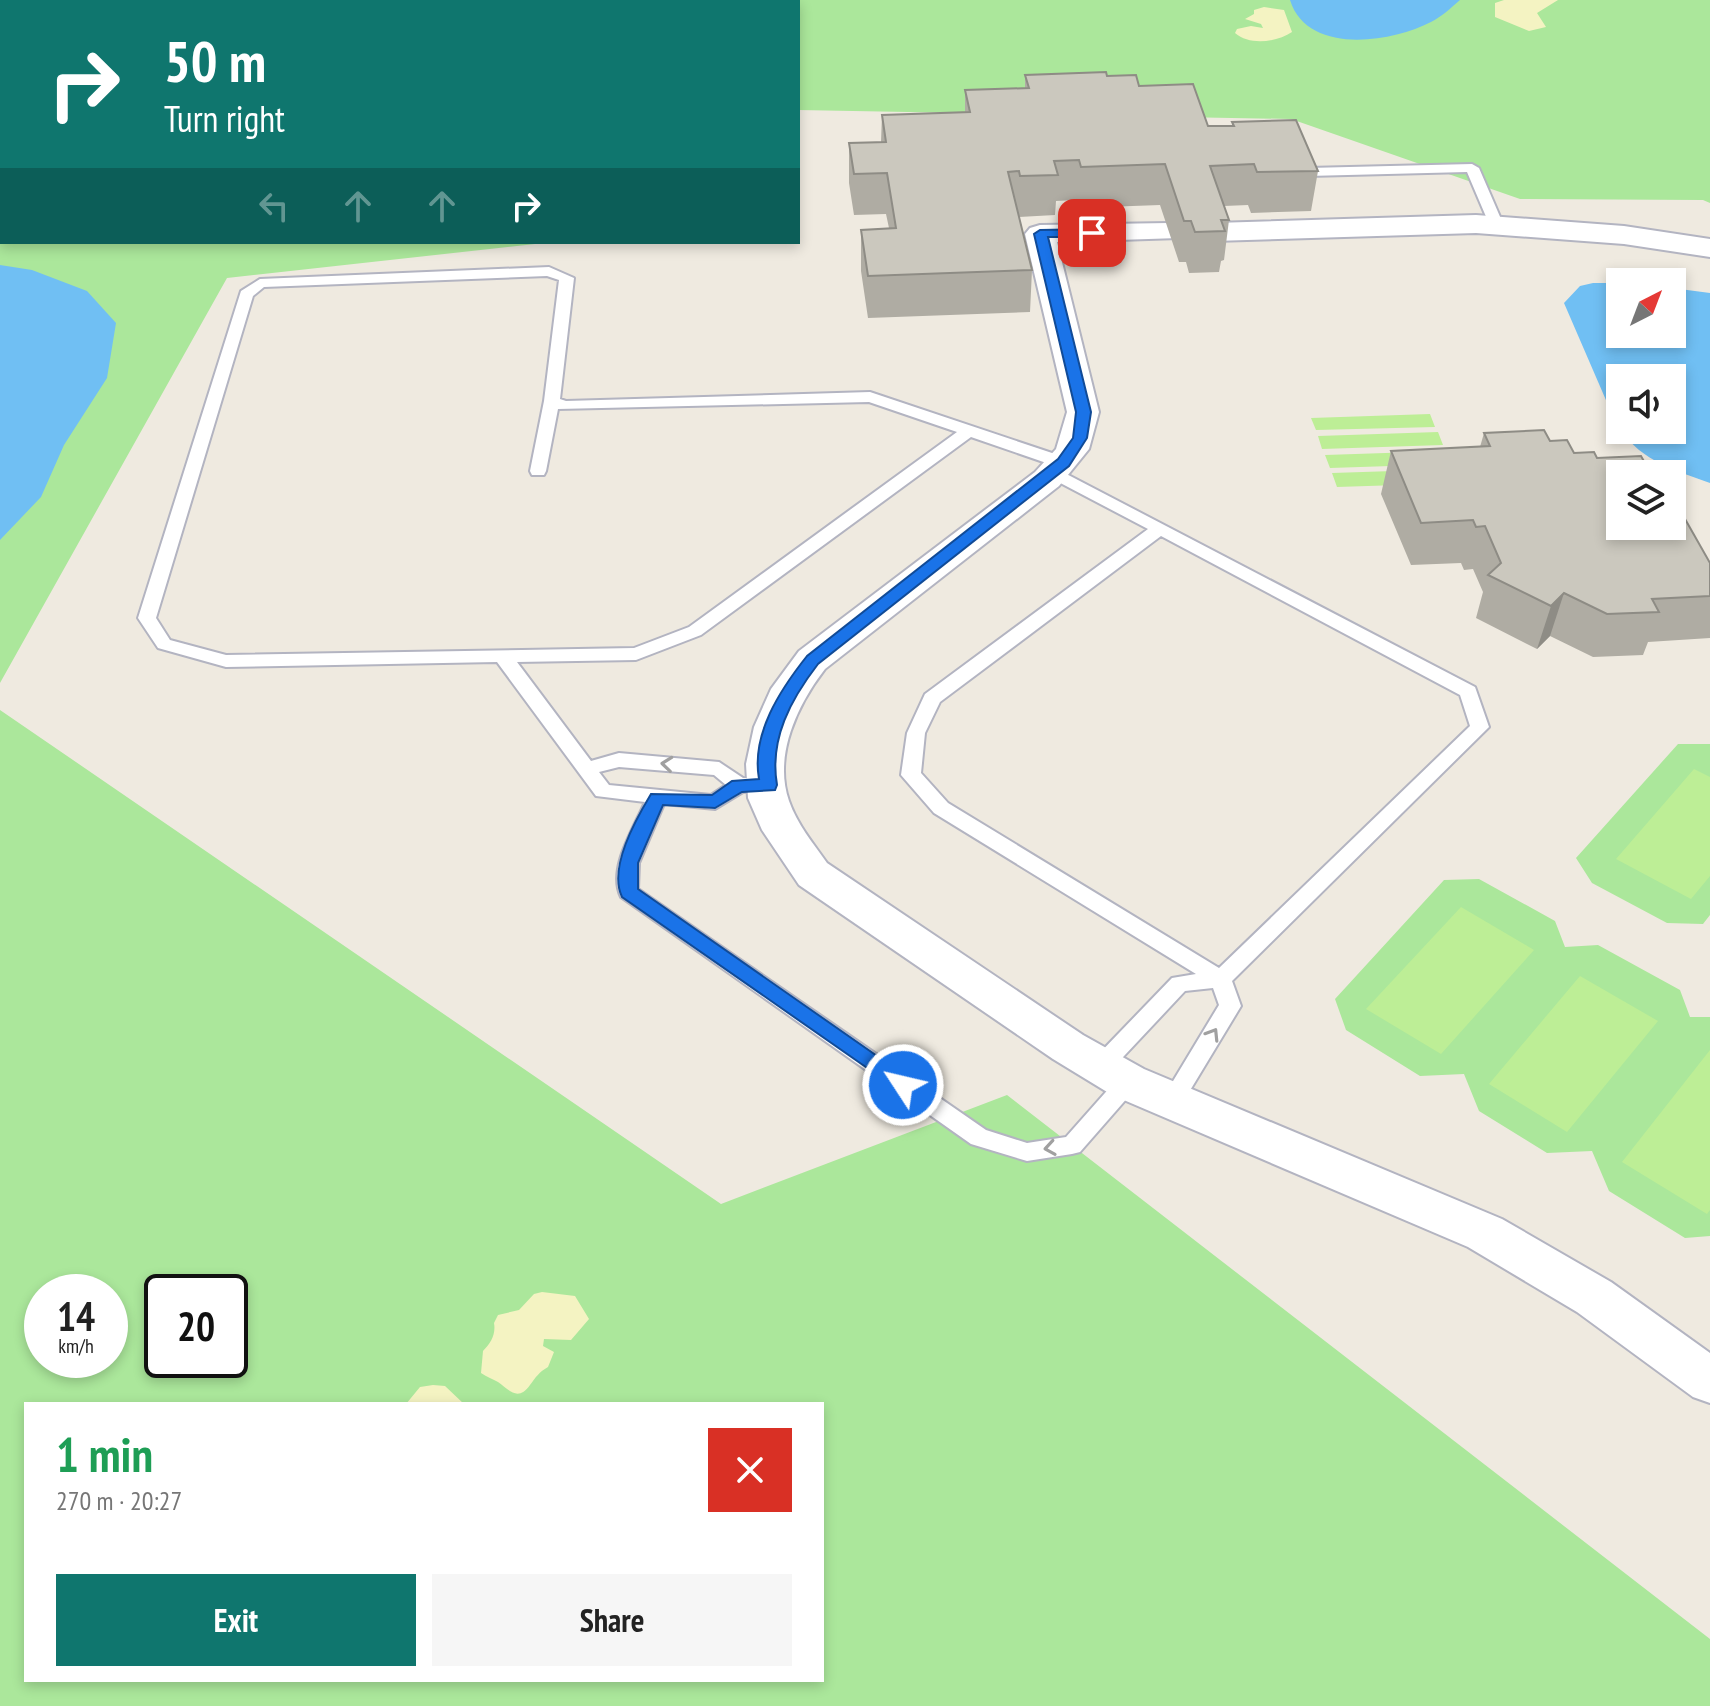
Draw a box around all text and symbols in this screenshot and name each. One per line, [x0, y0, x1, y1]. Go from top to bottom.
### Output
text: 50 m [164, 25, 266, 97]
icon: right [32, 32, 136, 136]
text: Turn right [164, 95, 285, 142]
icon: left [252, 184, 296, 228]
icon: ahead [336, 184, 380, 228]
icon: ahead [420, 184, 464, 228]
icon: right [504, 184, 548, 228]
pin [1058, 199, 1126, 267]
icon: arrive [1070, 211, 1114, 255]
north arrow [1606, 268, 1686, 348]
map controls [1606, 268, 1686, 540]
button: sound [1606, 364, 1686, 444]
button: layers [1606, 460, 1686, 540]
one-way arrow [660, 756, 673, 773]
one-way arrow [1203, 1028, 1219, 1043]
position arrow [861, 1043, 945, 1127]
one-way arrow [1043, 1139, 1057, 1156]
speed limit sign: 20 [144, 1274, 248, 1378]
text: 14 [57, 1290, 95, 1342]
text: km/h [58, 1333, 94, 1359]
text: 1 min [56, 1423, 153, 1485]
button: close [708, 1428, 792, 1512]
text: 270 m · 20:27 [56, 1484, 182, 1517]
button: Exit [56, 1574, 416, 1666]
button: Share [432, 1574, 792, 1666]

